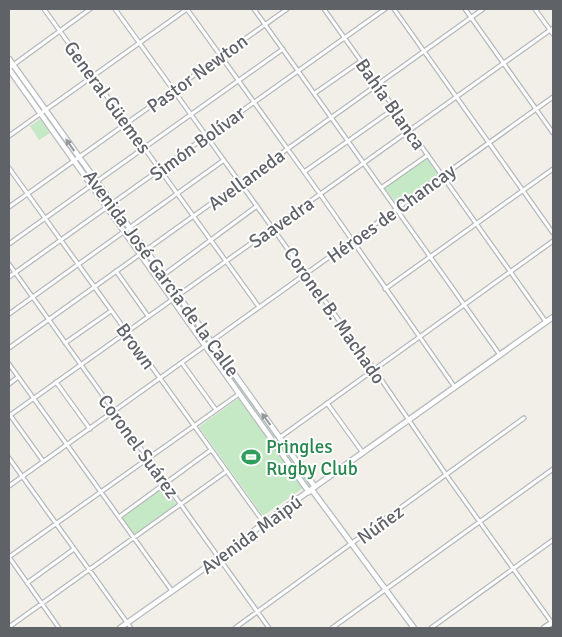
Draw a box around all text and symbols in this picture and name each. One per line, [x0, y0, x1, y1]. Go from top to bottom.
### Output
street label: Pastor Newton [142, 29, 253, 118]
street label: General Güemes [58, 37, 156, 158]
street label: Bahía Blanca [350, 54, 430, 155]
street label: Simón Bolívar [145, 101, 250, 187]
one-way arrow [65, 138, 75, 152]
street label: Avellaneda [203, 144, 290, 216]
street label: Héroes de Chancay [322, 159, 461, 269]
street label: Avenida José García de la Calle [78, 165, 244, 382]
street label: Saavedra [244, 192, 319, 254]
street label: Coronel B. Machado [278, 242, 390, 389]
street label: Brown [110, 319, 160, 375]
street label: Coronel Suárez [92, 390, 184, 503]
one-way arrow [261, 412, 271, 426]
place label: Pringles Rugby Club [266, 435, 358, 481]
sports icon: Pringles Rugby Club [240, 446, 262, 468]
street label: Avenida Maipú [196, 490, 307, 580]
street label: Núñez [353, 500, 409, 550]

